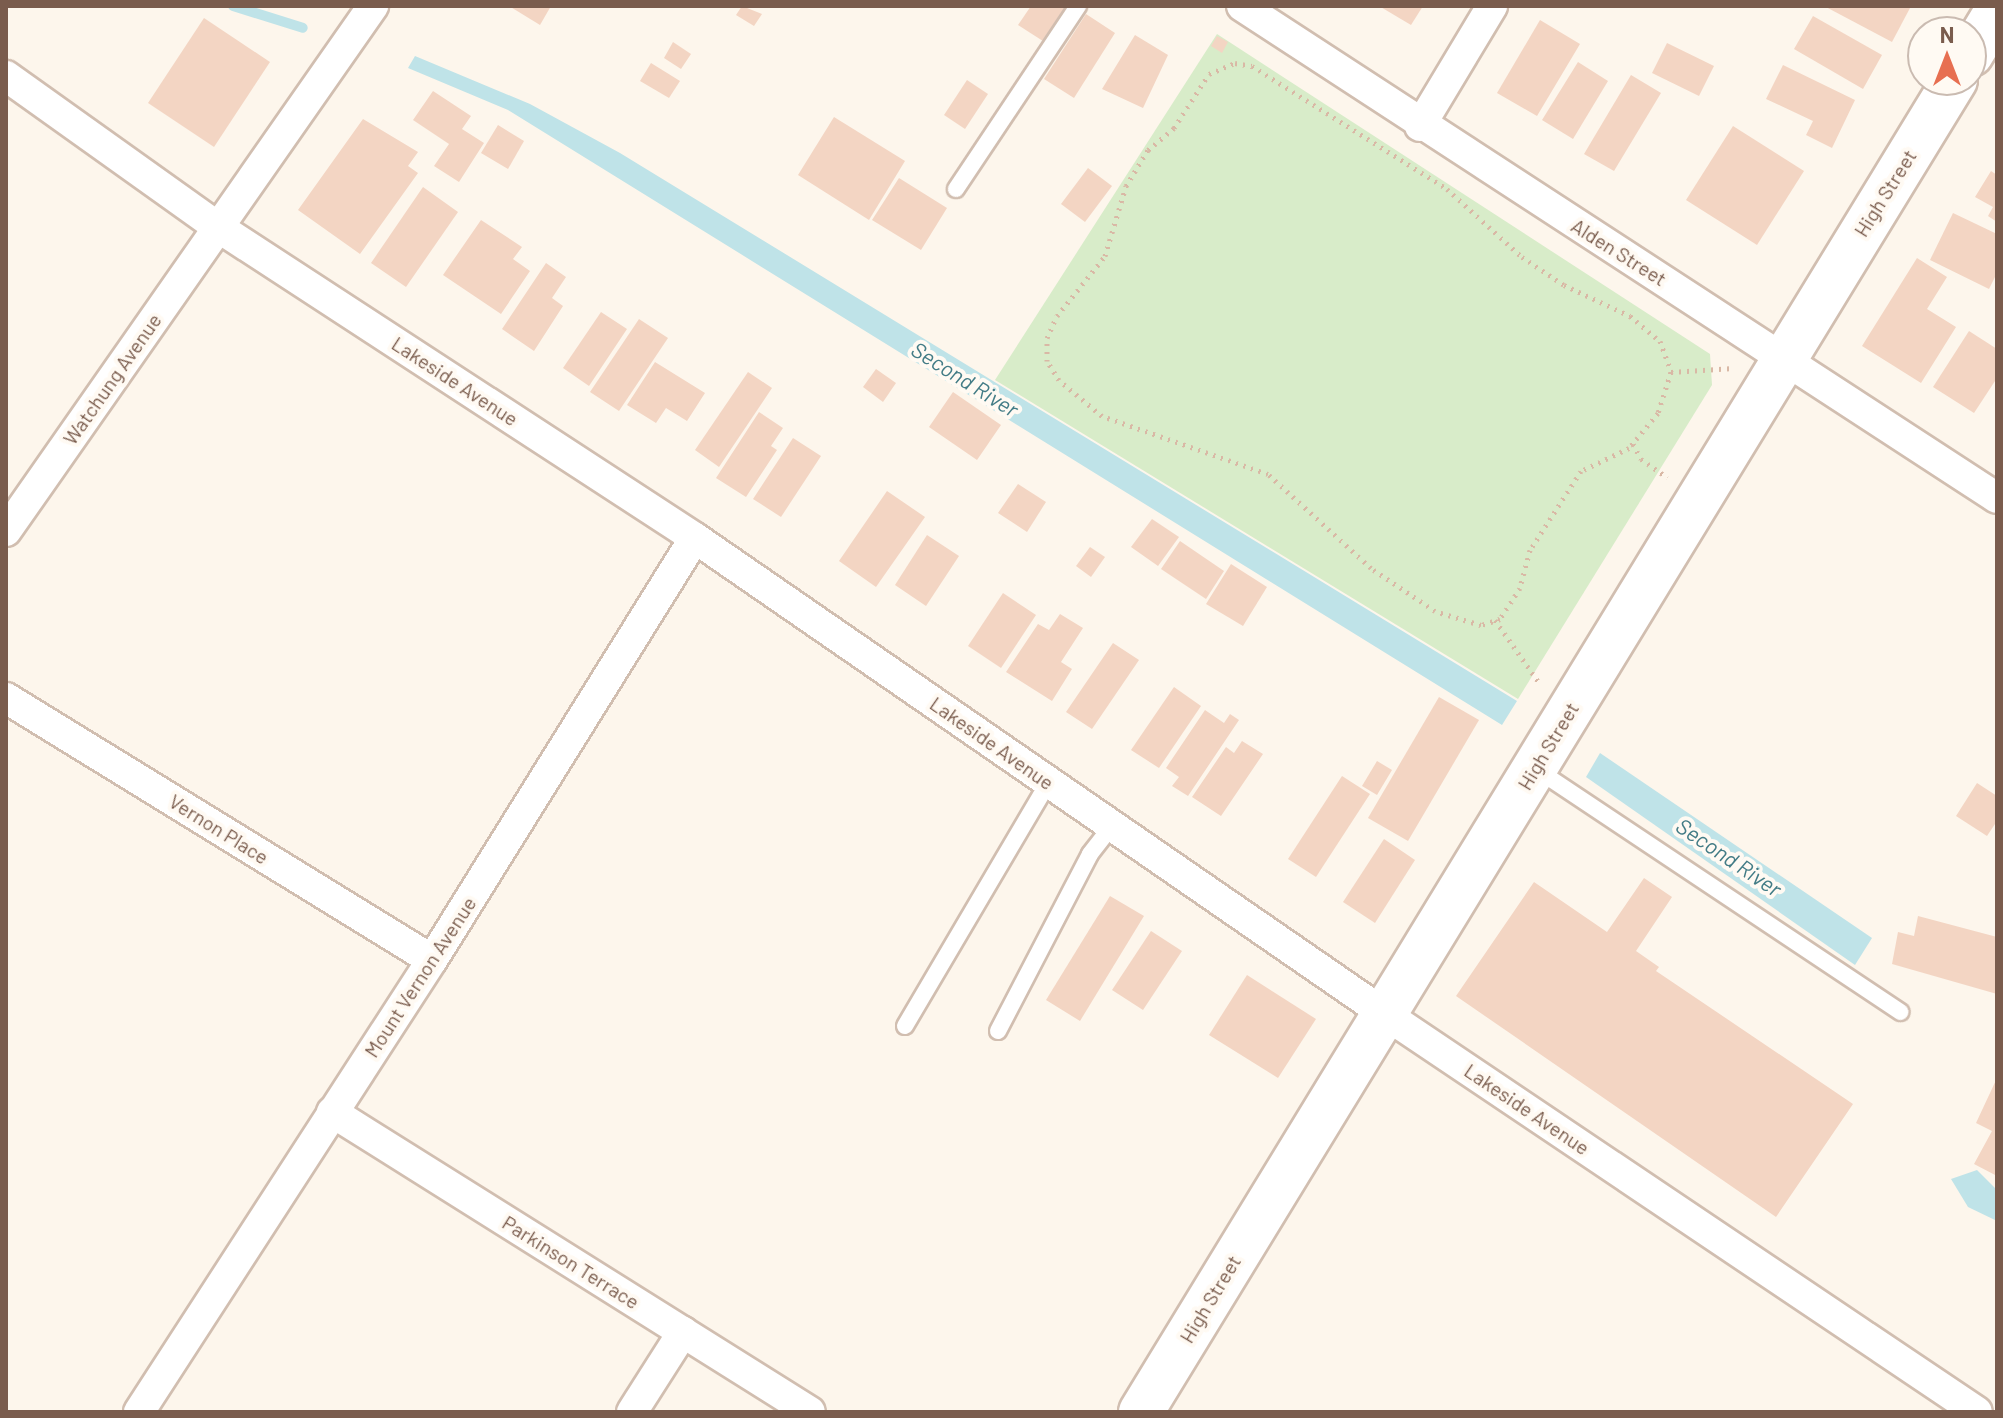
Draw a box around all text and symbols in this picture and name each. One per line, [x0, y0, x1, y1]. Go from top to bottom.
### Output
north arrow [1907, 16, 1987, 96]
text: N [1940, 21, 1954, 47]
street label: High Street [1849, 145, 1921, 241]
street label: Alden Street [1567, 213, 1671, 291]
street label: Watchung Avenue [58, 309, 166, 449]
street label: Lakeside Avenue [387, 331, 523, 431]
water label: Second River [907, 336, 1023, 422]
street label: Lakeside Avenue [925, 691, 1059, 795]
street label: High Street [1512, 698, 1584, 794]
street label: Vernon Place [165, 789, 273, 869]
water label: Second River [1671, 812, 1787, 902]
street label: Mount Vernon Avenue [359, 892, 481, 1062]
street label: Lakeside Avenue [1460, 1058, 1594, 1160]
street label: Parkinson Terrace [498, 1210, 644, 1314]
street label: High Street [1174, 1251, 1246, 1347]

